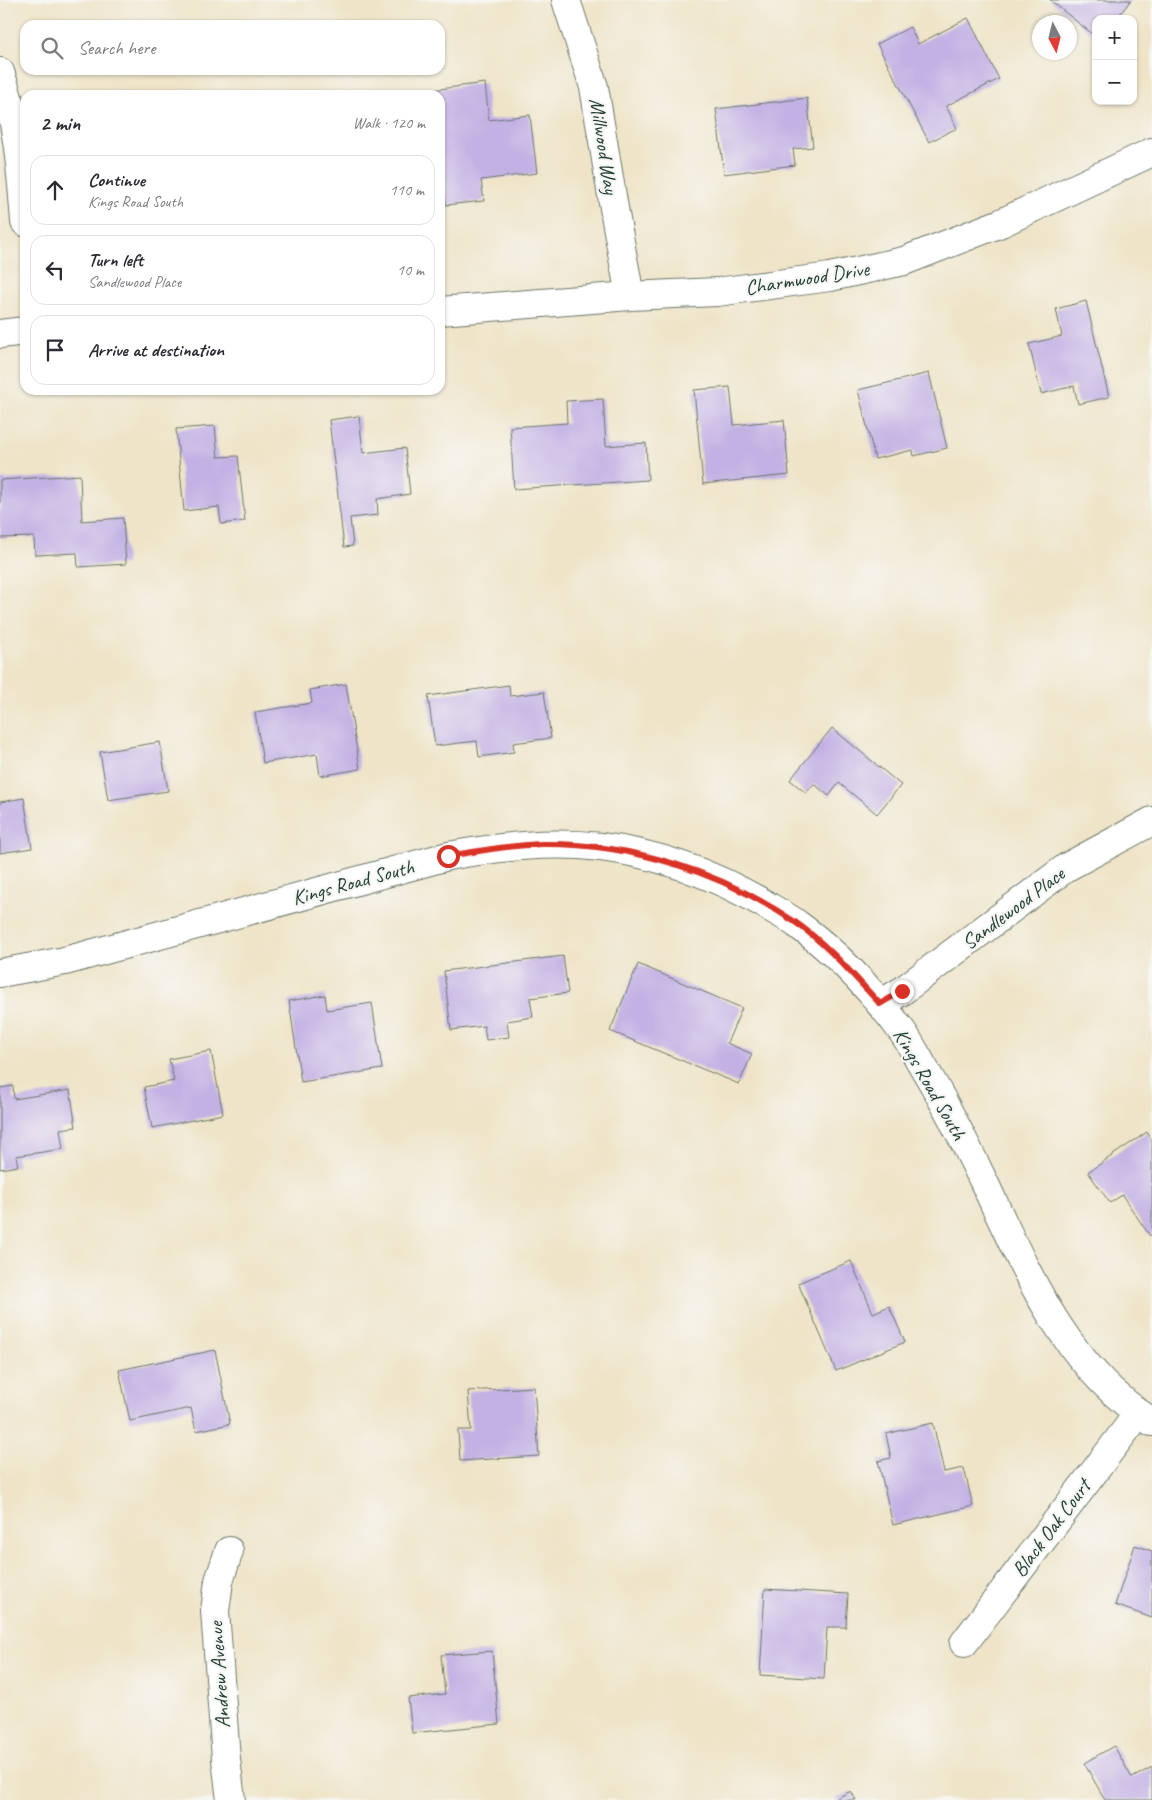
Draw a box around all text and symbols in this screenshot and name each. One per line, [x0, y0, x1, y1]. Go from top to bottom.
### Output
north arrow [1032, 15, 1077, 60]
map controls [1092, 15, 1137, 105]
button: + [1092, 15, 1137, 60]
search box [20, 20, 445, 75]
icon: search [38, 34, 66, 62]
text: Search here [78, 36, 155, 60]
button: − [1092, 60, 1137, 105]
street label: Millwood Way [584, 96, 625, 198]
text: 2 min [40, 110, 80, 136]
text: Walk · 120 m [353, 113, 425, 133]
text: Continue [88, 168, 145, 192]
icon: ahead [41, 176, 69, 204]
text: 110 m [390, 180, 424, 200]
text: Kings Road South [88, 192, 183, 212]
text: Turn left [88, 248, 143, 272]
street label: Charmwood Drive [743, 255, 872, 301]
icon: left [41, 256, 69, 284]
text: 10 m [397, 260, 424, 280]
text: Sandlewood Place [88, 272, 181, 292]
icon: arrive [41, 336, 69, 364]
text: Arrive at destination [88, 338, 224, 362]
route start [437, 845, 460, 868]
street label: Kings Road South [289, 853, 417, 911]
street label: Sandlewood Place [956, 860, 1071, 955]
route end [891, 980, 914, 1003]
street label: Kings Road South [888, 1023, 973, 1145]
street label: Black Oak Court [1006, 1472, 1098, 1582]
street label: Andrew Avenue [202, 1619, 236, 1729]

